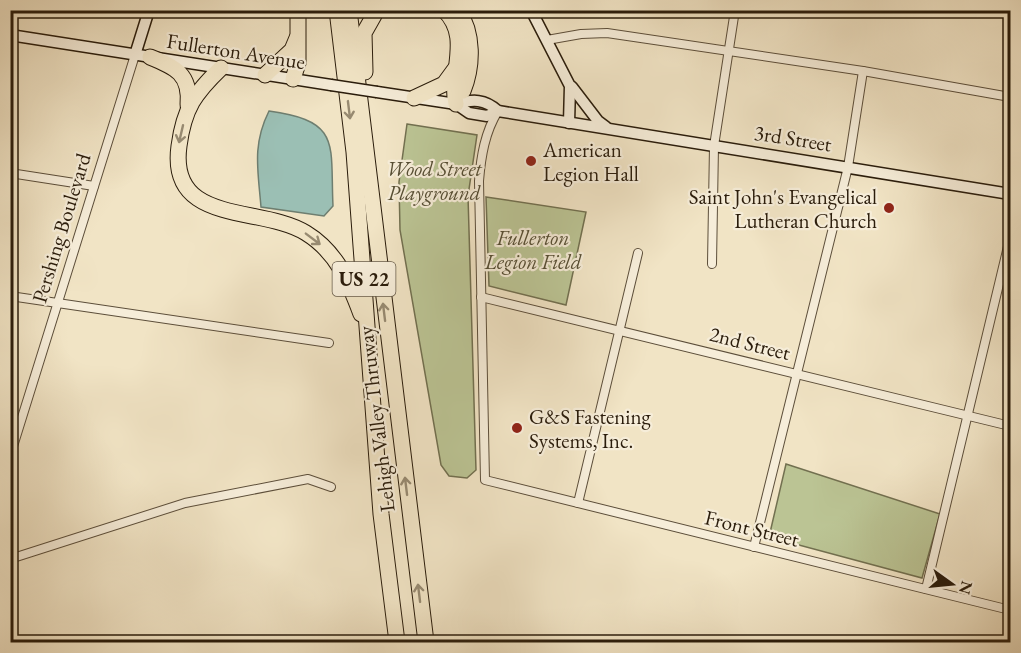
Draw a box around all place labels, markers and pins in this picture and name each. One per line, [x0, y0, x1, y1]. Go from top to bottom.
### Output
place label: American Legion Hall [542, 136, 639, 187]
marker: American Legion Hall [524, 154, 538, 168]
place label: Saint John's Evangelical Lutheran Church [689, 183, 877, 234]
marker: Saint John's Evangelical Lutheran Church [882, 201, 896, 215]
place label: G&S Fastening Systems, Inc. [529, 403, 652, 454]
marker: G&S Fastening Systems, Inc. [510, 421, 524, 435]

